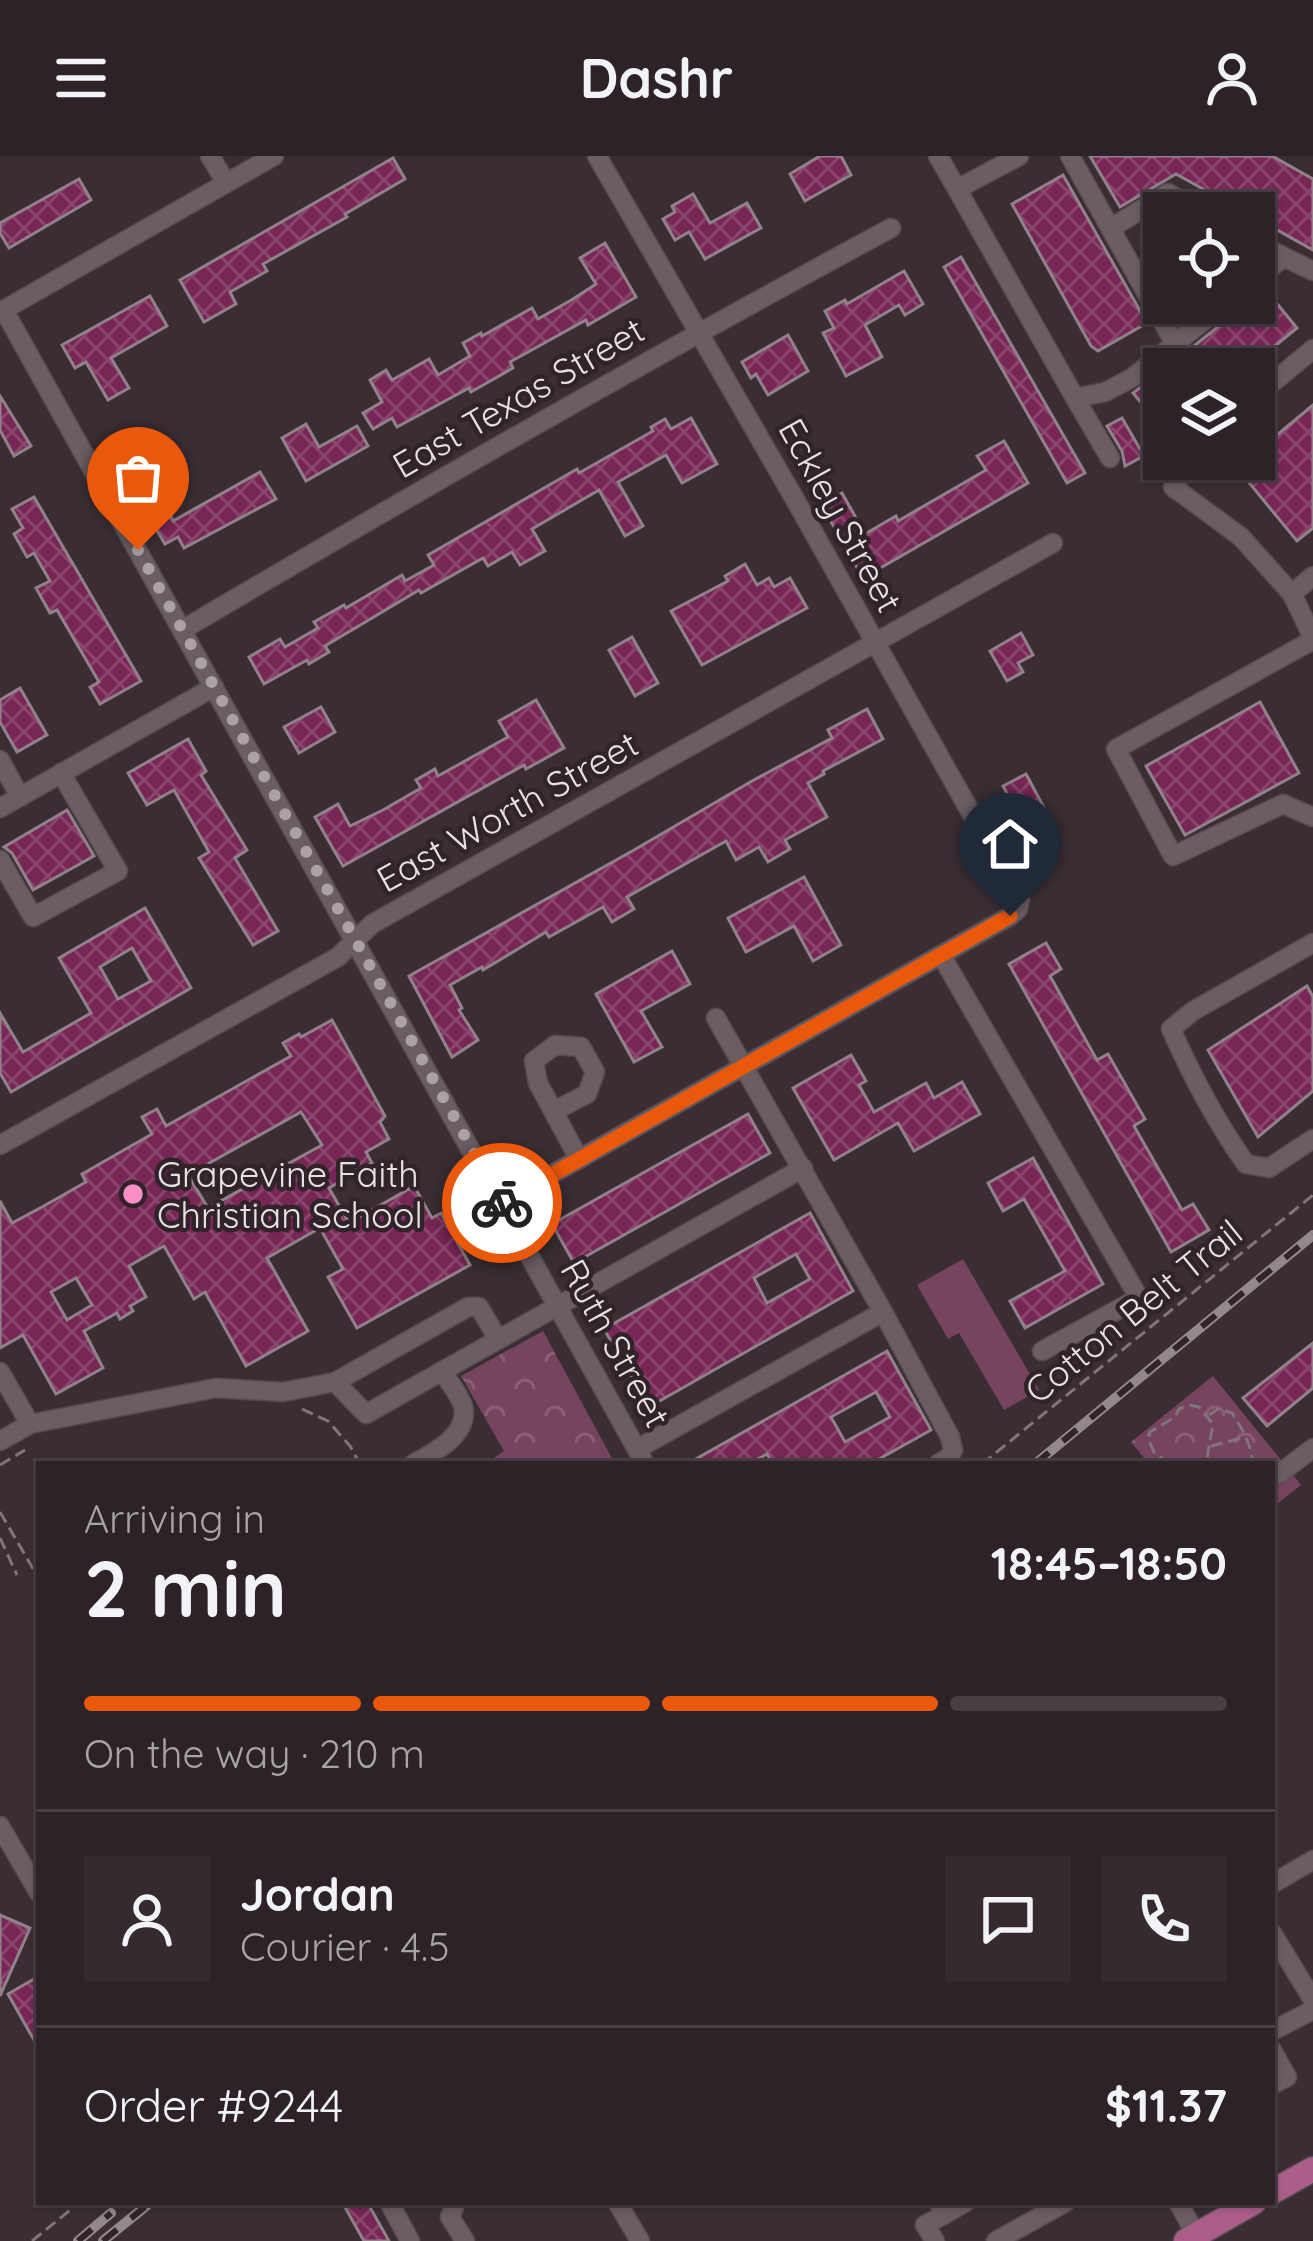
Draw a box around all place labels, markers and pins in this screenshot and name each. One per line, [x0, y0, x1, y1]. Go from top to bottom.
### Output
pin [87, 427, 189, 550]
pin [959, 793, 1061, 916]
place label: Grapevine Faith Christian School [157, 1151, 423, 1237]
marker: Grapevine Faith Christian School [120, 1181, 146, 1207]

